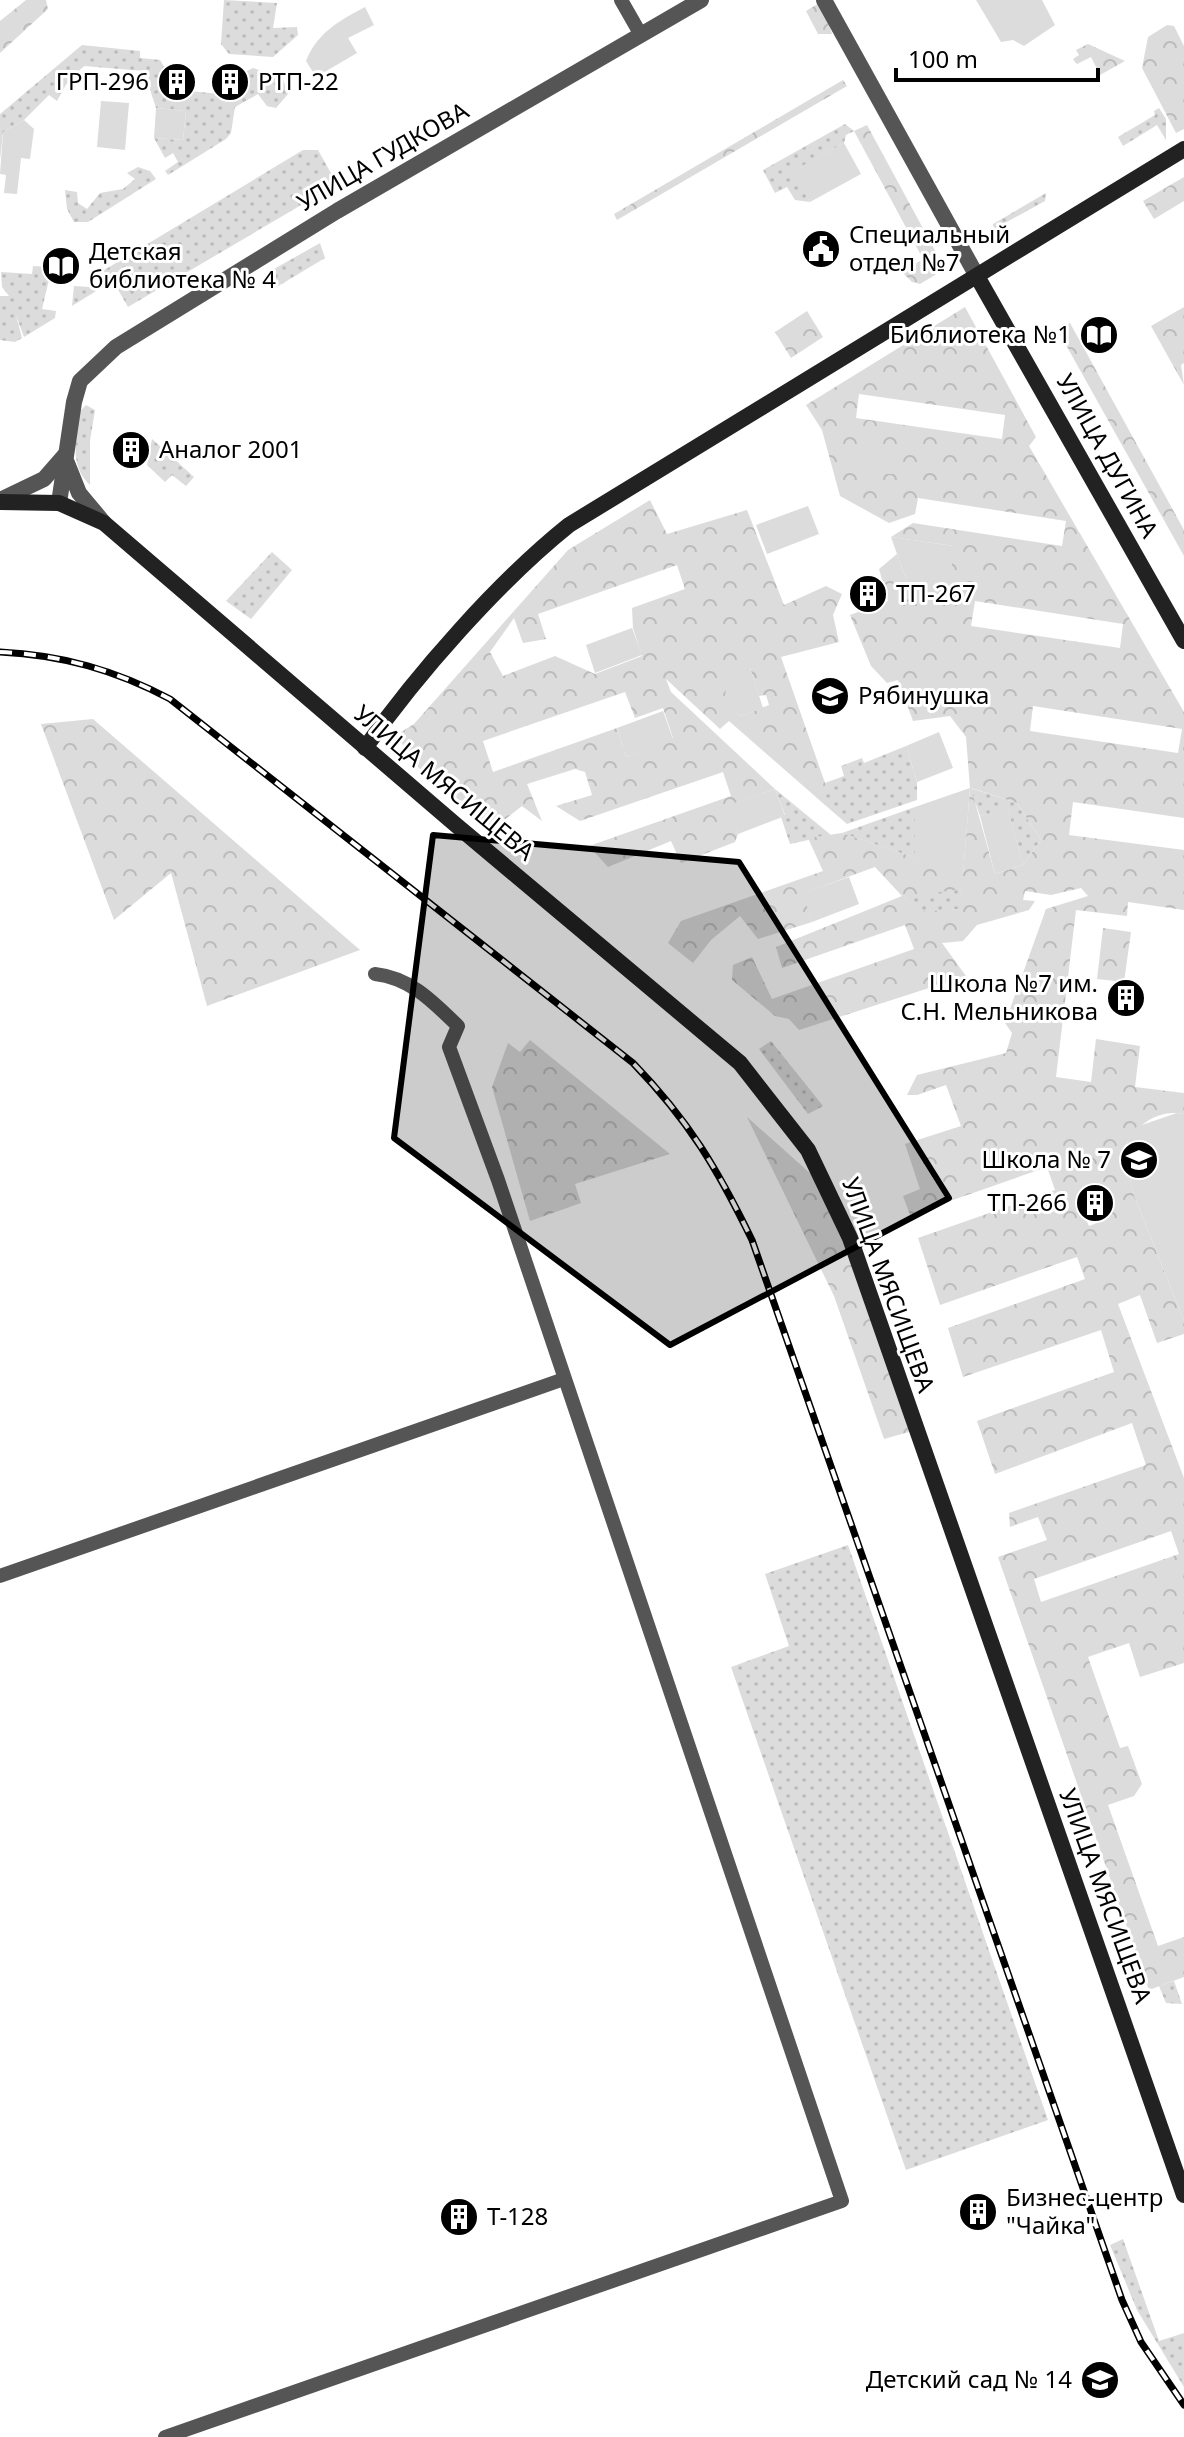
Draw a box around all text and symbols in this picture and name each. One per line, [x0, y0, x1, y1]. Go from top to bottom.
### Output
scale bar [896, 32, 1098, 82]
text: 100 m [908, 42, 978, 75]
building icon: ГРП-296 [156, 61, 198, 103]
building icon: РТП-22 [209, 61, 251, 103]
place label: ГРП-296 [56, 64, 149, 97]
place label: РТП-22 [258, 64, 339, 97]
street label: УЛИЦА ГУДКОВА [291, 93, 475, 218]
place label: Специальный отдел №7 [849, 217, 1010, 278]
public building icon: Специальный отдел №7 [800, 228, 842, 270]
place label: Детская библиотека № 4 [89, 234, 276, 295]
library icon: Детская библиотека № 4 [40, 245, 82, 287]
library icon: Библиотека №1 [1078, 314, 1120, 356]
place label: Библиотека №1 [890, 317, 1071, 350]
street label: УЛИЦА ДУГИНА [1050, 367, 1167, 544]
building icon: Аналог 2001 [110, 429, 152, 471]
place label: Аналог 2001 [159, 432, 302, 465]
building icon: ТП-267 [847, 573, 889, 615]
place label: ТП-267 [896, 576, 976, 609]
school or university icon: Рябинушка [809, 675, 851, 717]
place label: Рябинушка [858, 678, 989, 711]
street label: УЛИЦА МЯСИЩЕВА [348, 696, 543, 868]
place label: Школа №7 им. С.Н. Мельникова [901, 966, 1098, 1027]
building icon: Школа №7 им. С.Н. Мельникова [1105, 977, 1147, 1019]
school or university icon: Школа № 7 [1118, 1139, 1160, 1181]
place label: Школа № 7 [982, 1142, 1111, 1175]
street label: УЛИЦА МЯСИЩЕВА [835, 1173, 944, 1397]
building icon: ТП-266 [1074, 1182, 1116, 1224]
place label: ТП-266 [987, 1185, 1067, 1218]
street label: УЛИЦА МЯСИЩЕВА [1052, 1784, 1161, 2008]
place label: Бизнес-центр "Чайка" [1006, 2180, 1163, 2241]
building icon: Бизнес-центр "Чайка" [957, 2191, 999, 2233]
building icon: Т-128 [438, 2196, 480, 2238]
place label: Т-128 [487, 2199, 548, 2232]
school or university icon: Детский сад № 14 [1079, 2359, 1121, 2401]
place label: Детский сад № 14 [866, 2362, 1072, 2395]

